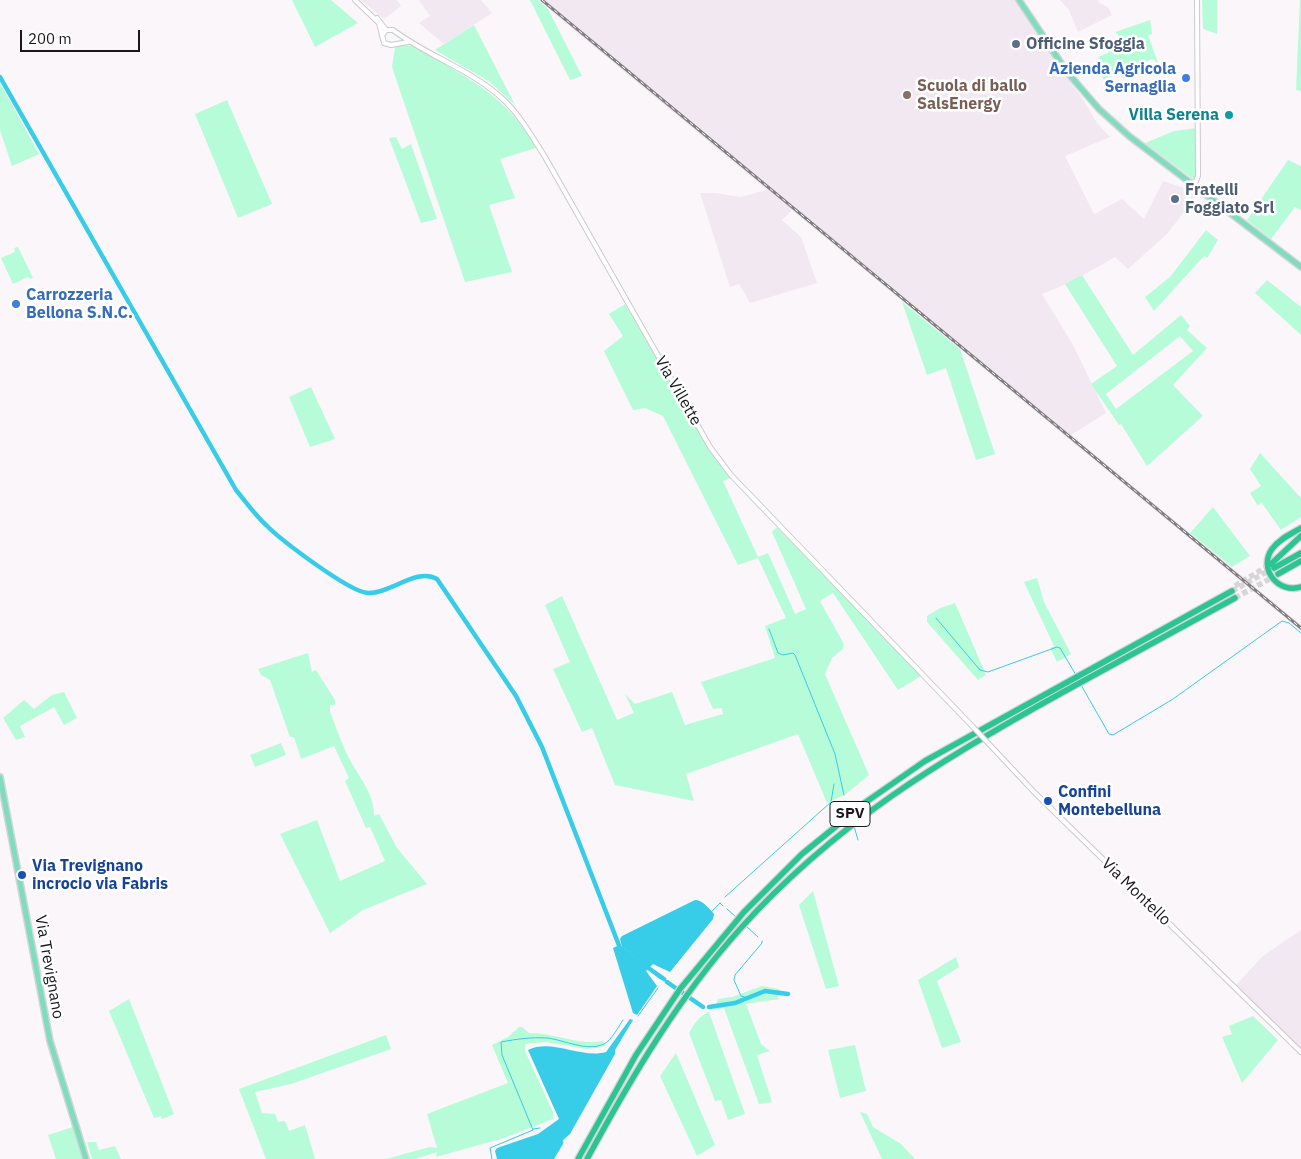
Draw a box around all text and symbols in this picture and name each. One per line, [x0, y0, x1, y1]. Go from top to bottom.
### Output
scale bar [22, 20, 142, 52]
text: 200 m [28, 29, 72, 48]
place label: Officine Sfoggia [1026, 34, 1145, 54]
marker: Officine Sfoggia [1010, 38, 1022, 50]
place label: Azienda Agricola Sernaglia [1049, 59, 1176, 97]
marker: Azienda Agricola Sernaglia [1180, 72, 1192, 84]
place label: Scuola di ballo SalsEnergy [917, 76, 1027, 114]
marker: Scuola di ballo SalsEnergy [901, 89, 913, 101]
place label: Villa Serena [1129, 105, 1219, 125]
marker: Villa Serena [1223, 109, 1235, 121]
place label: Fratelli Foggiato Srl [1185, 180, 1274, 218]
marker: Fratelli Foggiato Srl [1169, 193, 1181, 205]
place label: Carrozzeria Bellona S.N.C. [26, 285, 133, 323]
marker: Carrozzeria Bellona S.N.C. [10, 298, 22, 310]
street label: Via Villette [650, 353, 706, 429]
place label: Confini Montebelluna [1058, 782, 1161, 820]
marker: Confini Montebelluna [1042, 795, 1054, 807]
road number: SPV [830, 802, 870, 826]
street label: Via Montello [1097, 854, 1175, 930]
place label: Via Trevignano incrocio via Fabris [32, 856, 168, 894]
marker: Via Trevignano incrocio via Fabris [16, 869, 28, 881]
street label: Via Trevignano [30, 914, 68, 1020]

